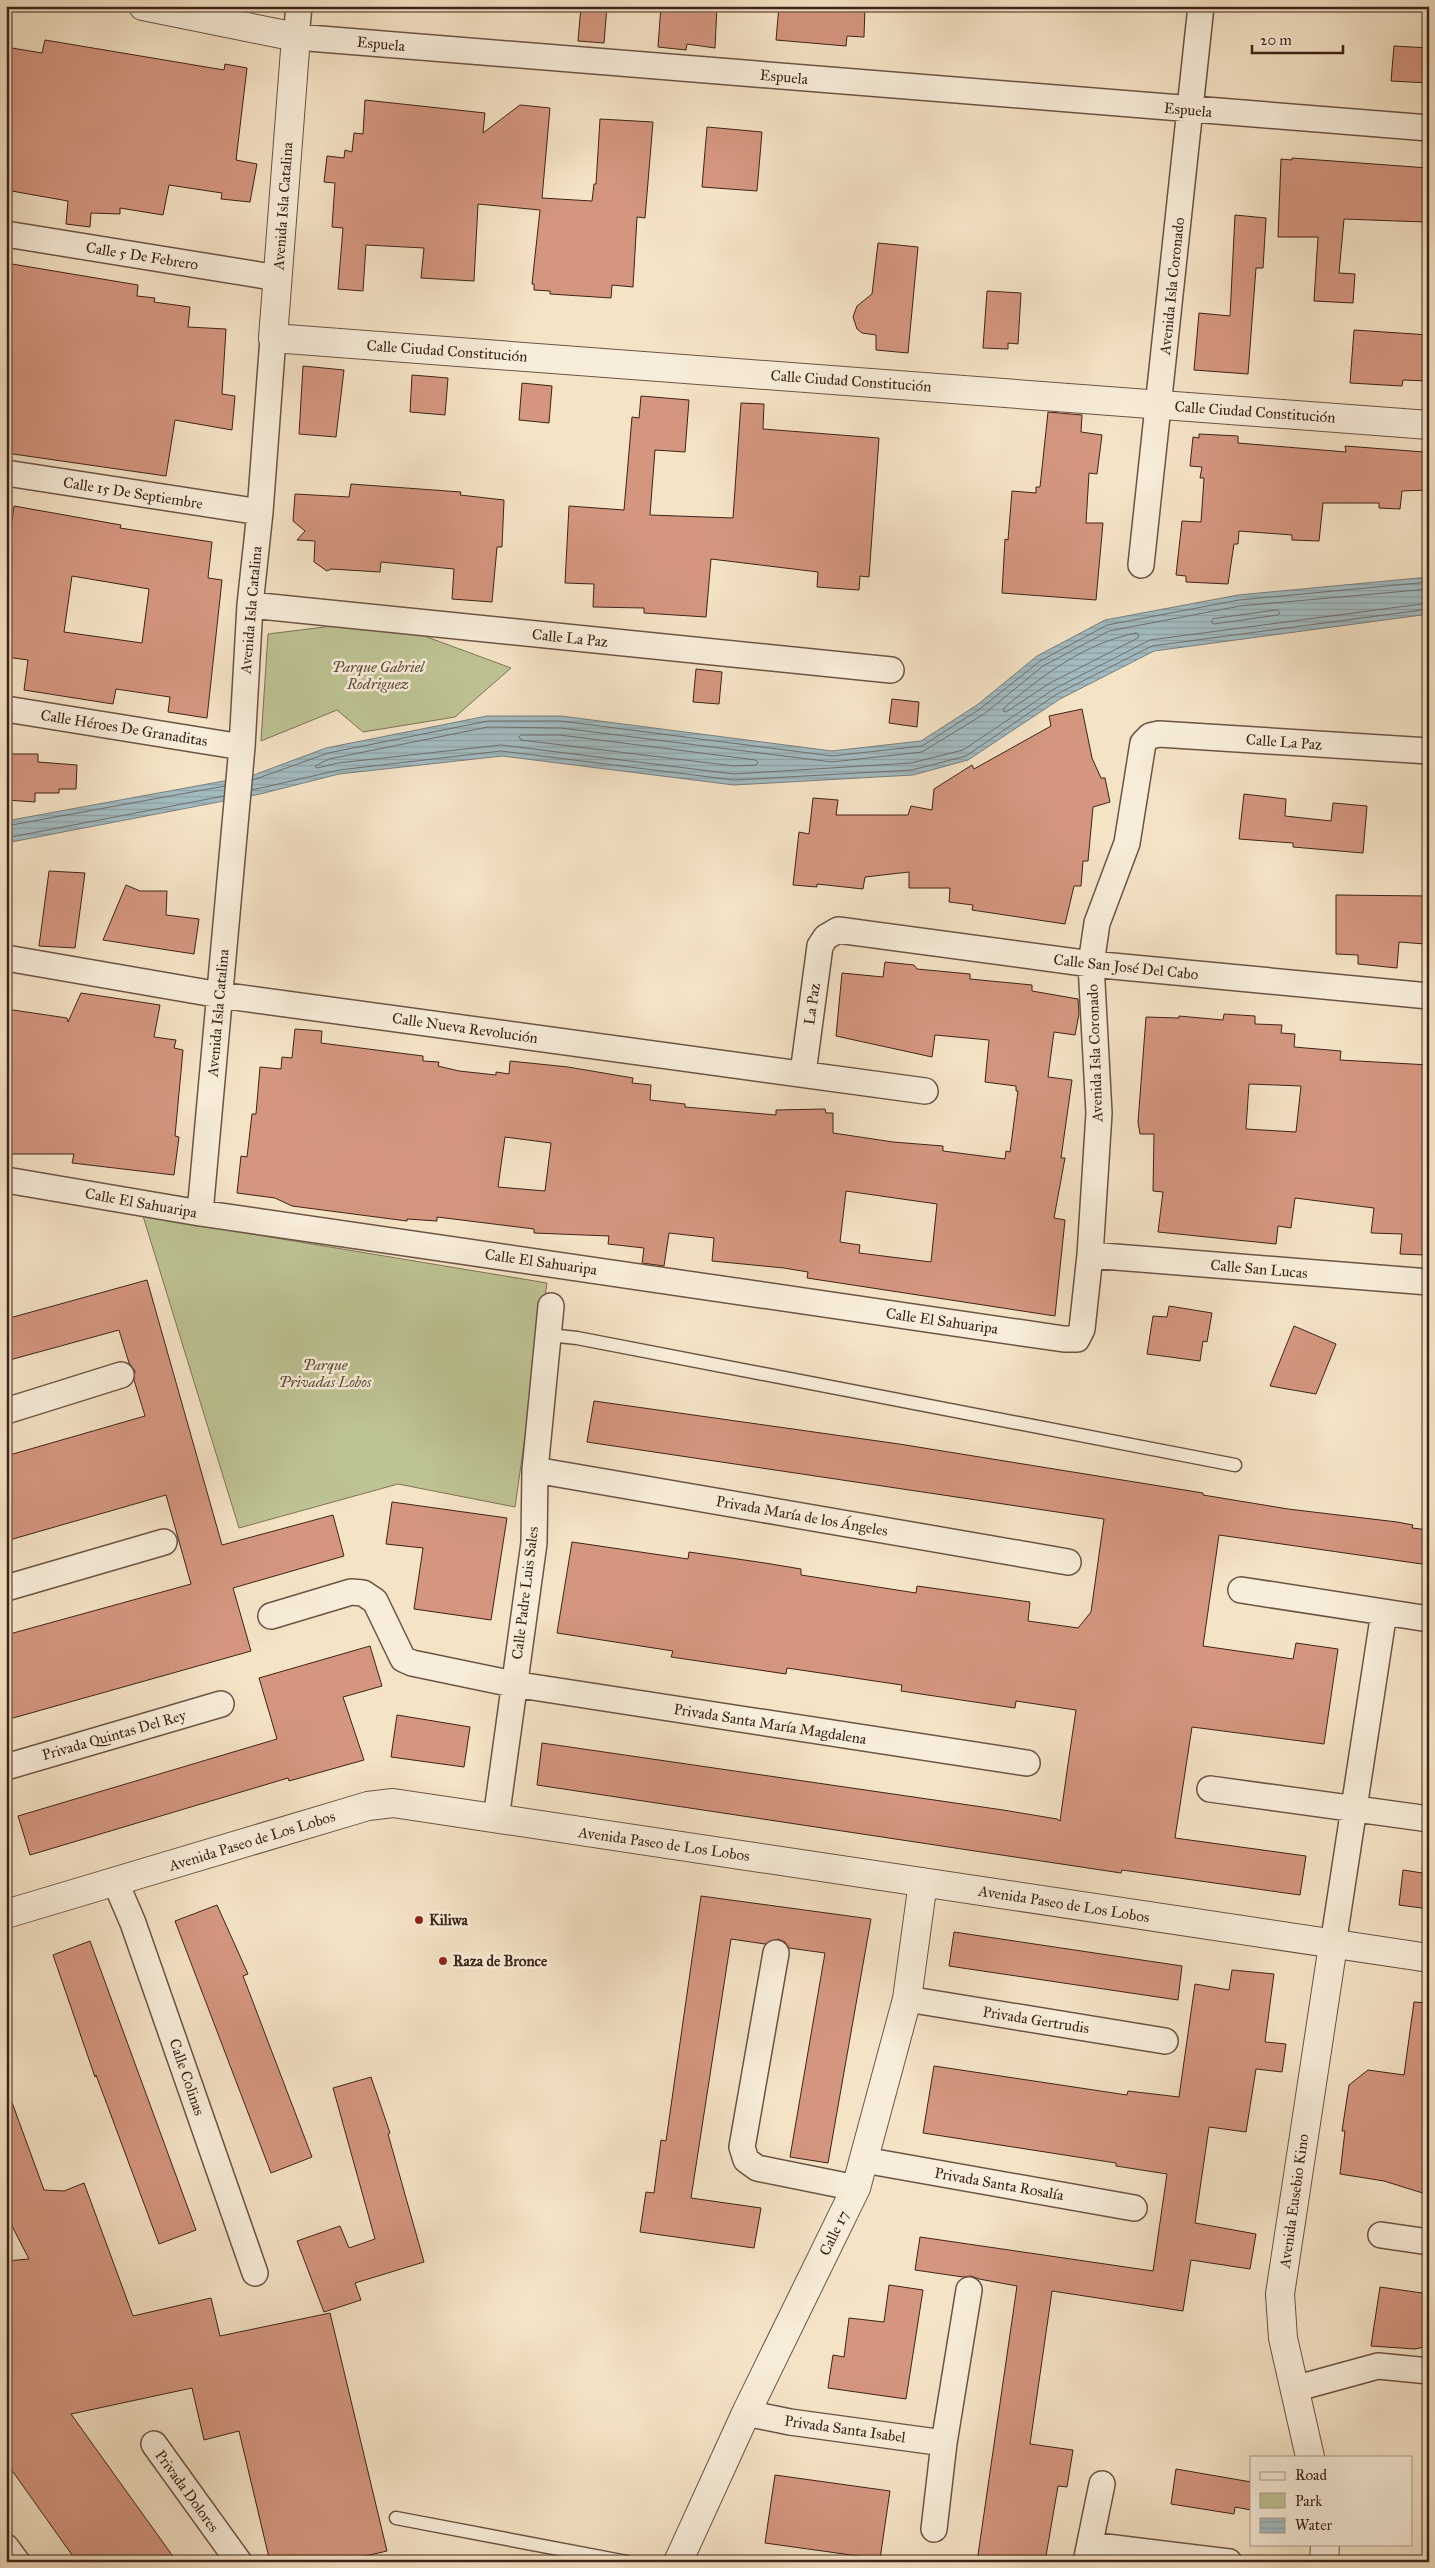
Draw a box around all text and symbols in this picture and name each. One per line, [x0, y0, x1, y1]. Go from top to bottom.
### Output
scale bar [1252, 22, 1344, 54]
text: 20 m [1260, 31, 1292, 49]
street label: Espuela [356, 33, 407, 55]
street label: Espuela [759, 66, 810, 88]
street label: Espuela [1163, 99, 1214, 121]
street label: Avenida Isla Catalina [269, 141, 296, 272]
street label: Avenida Isla Coronado [1156, 216, 1188, 357]
street label: Calle 5 De Febrero [85, 238, 200, 274]
street label: Calle Ciudad Constitución [366, 336, 528, 366]
street label: Calle Ciudad Constitución [770, 366, 932, 396]
street label: Calle Ciudad Constitución [1174, 397, 1336, 427]
street label: Calle 15 De Septiembre [62, 473, 204, 513]
street label: Avenida Isla Catalina [236, 545, 266, 676]
street label: Calle La Paz [531, 625, 609, 651]
park label: Parque Gabriel Rodriguez [332, 658, 426, 693]
street label: Calle Héroes De Granaditas [39, 706, 209, 750]
street label: Calle La Paz [1245, 730, 1323, 754]
street label: Avenida Isla Catalina [203, 948, 233, 1079]
street label: Calle San José Del Cabo [1053, 950, 1200, 985]
street label: La Paz [800, 982, 824, 1026]
street label: Avenida Isla Coronado [1084, 983, 1106, 1123]
street label: Calle Nueva Revolución [391, 1009, 539, 1047]
street label: Calle El Sahuaripa [84, 1184, 199, 1222]
street label: Calle El Sahuaripa [484, 1245, 599, 1279]
street label: Calle San Lucas [1210, 1256, 1308, 1282]
street label: Calle El Sahuaripa [885, 1304, 1000, 1338]
park label: Parque Privadas Lobos [279, 1356, 372, 1391]
street label: Privada María de los Ángeles [715, 1491, 890, 1540]
street label: Calle Padre Luis Sales [508, 1525, 542, 1661]
street label: Privada Santa María Magdalena [672, 1700, 868, 1748]
street label: Privada Quintas Del Rey [40, 1706, 189, 1764]
street label: Avenida Paseo de Los Lobos [166, 1807, 337, 1875]
street label: Avenida Paseo de Los Lobos [576, 1823, 751, 1865]
street label: Avenida Paseo de Los Lobos [976, 1881, 1151, 1926]
place label: Kiliwa [429, 1911, 469, 1929]
marker: Kiliwa [413, 1914, 425, 1926]
place label: Raza de Bronce [453, 1952, 548, 1970]
marker: Raza de Bronce [437, 1955, 449, 1967]
street label: Privada Gertrudis [981, 2003, 1091, 2037]
street label: Calle Colinas [165, 2036, 209, 2118]
street label: Avenida Eusebio Kino [1276, 2132, 1312, 2270]
street label: Privada Santa Rosalía [933, 2164, 1066, 2204]
street label: Calle 17 [815, 2207, 853, 2259]
street label: Privada Santa Isabel [783, 2412, 908, 2447]
street label: Privada Dolores [151, 2446, 223, 2536]
legend [1250, 2456, 1412, 2546]
text: Road [1295, 2466, 1327, 2484]
text: Park [1295, 2492, 1322, 2510]
text: Water [1295, 2516, 1332, 2534]

